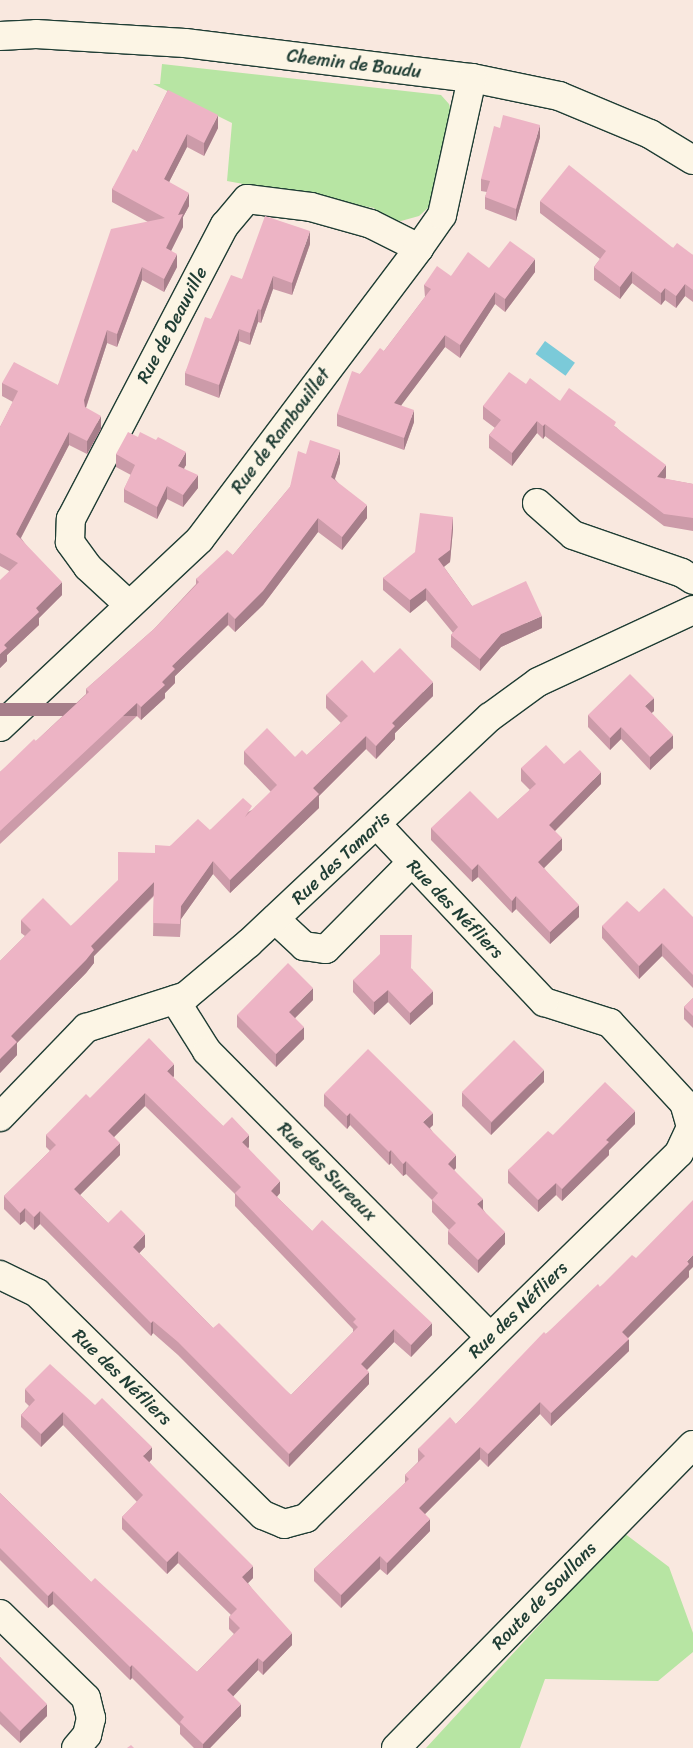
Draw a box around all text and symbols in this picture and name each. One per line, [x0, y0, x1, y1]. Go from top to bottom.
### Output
street label: Chemin de Baudu [285, 45, 423, 83]
street label: Rue de Deauville [132, 263, 212, 387]
street label: Rue de Rambouillet [226, 364, 336, 498]
street label: Rue des Tamaris [287, 807, 395, 909]
street label: Rue des Néfliers [402, 854, 508, 964]
street label: Rue des Sureaux [273, 1118, 381, 1226]
street label: Rue des Néfliers [463, 1257, 573, 1363]
street label: Rue des Néfliers [67, 1324, 177, 1430]
street label: Route de Soullans [487, 1537, 601, 1655]

